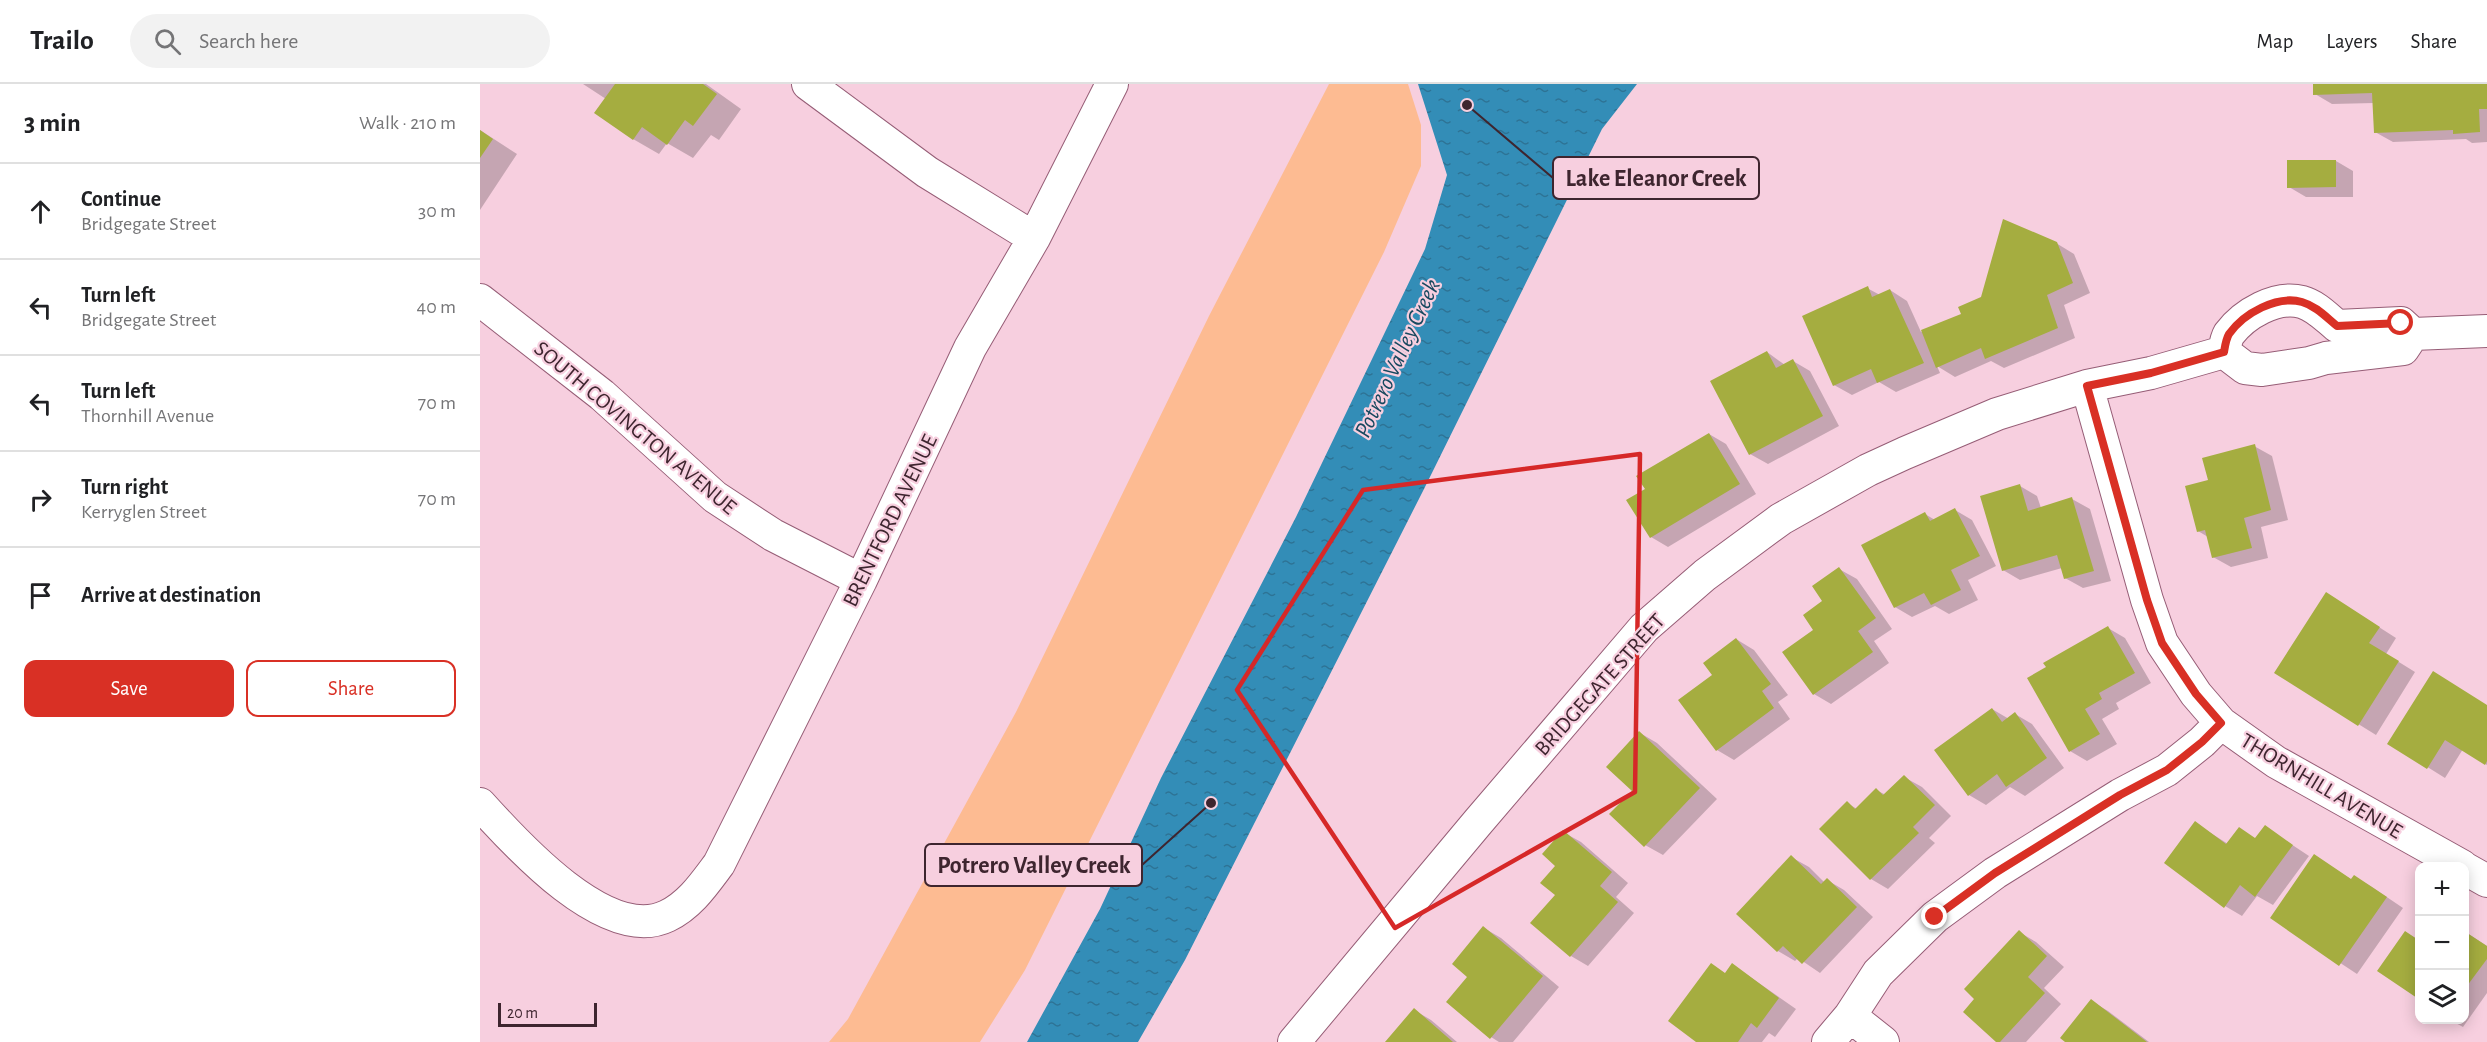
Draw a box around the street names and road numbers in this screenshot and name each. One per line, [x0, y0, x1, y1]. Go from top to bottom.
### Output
street label: SOUTH COVINGTON AVENUE [530, 337, 741, 519]
street label: BRENTFORD AVENUE [839, 431, 941, 610]
street label: BRIDGEGATE STREET [1531, 609, 1669, 760]
street label: THORNHILL AVENUE [2237, 729, 2406, 843]

